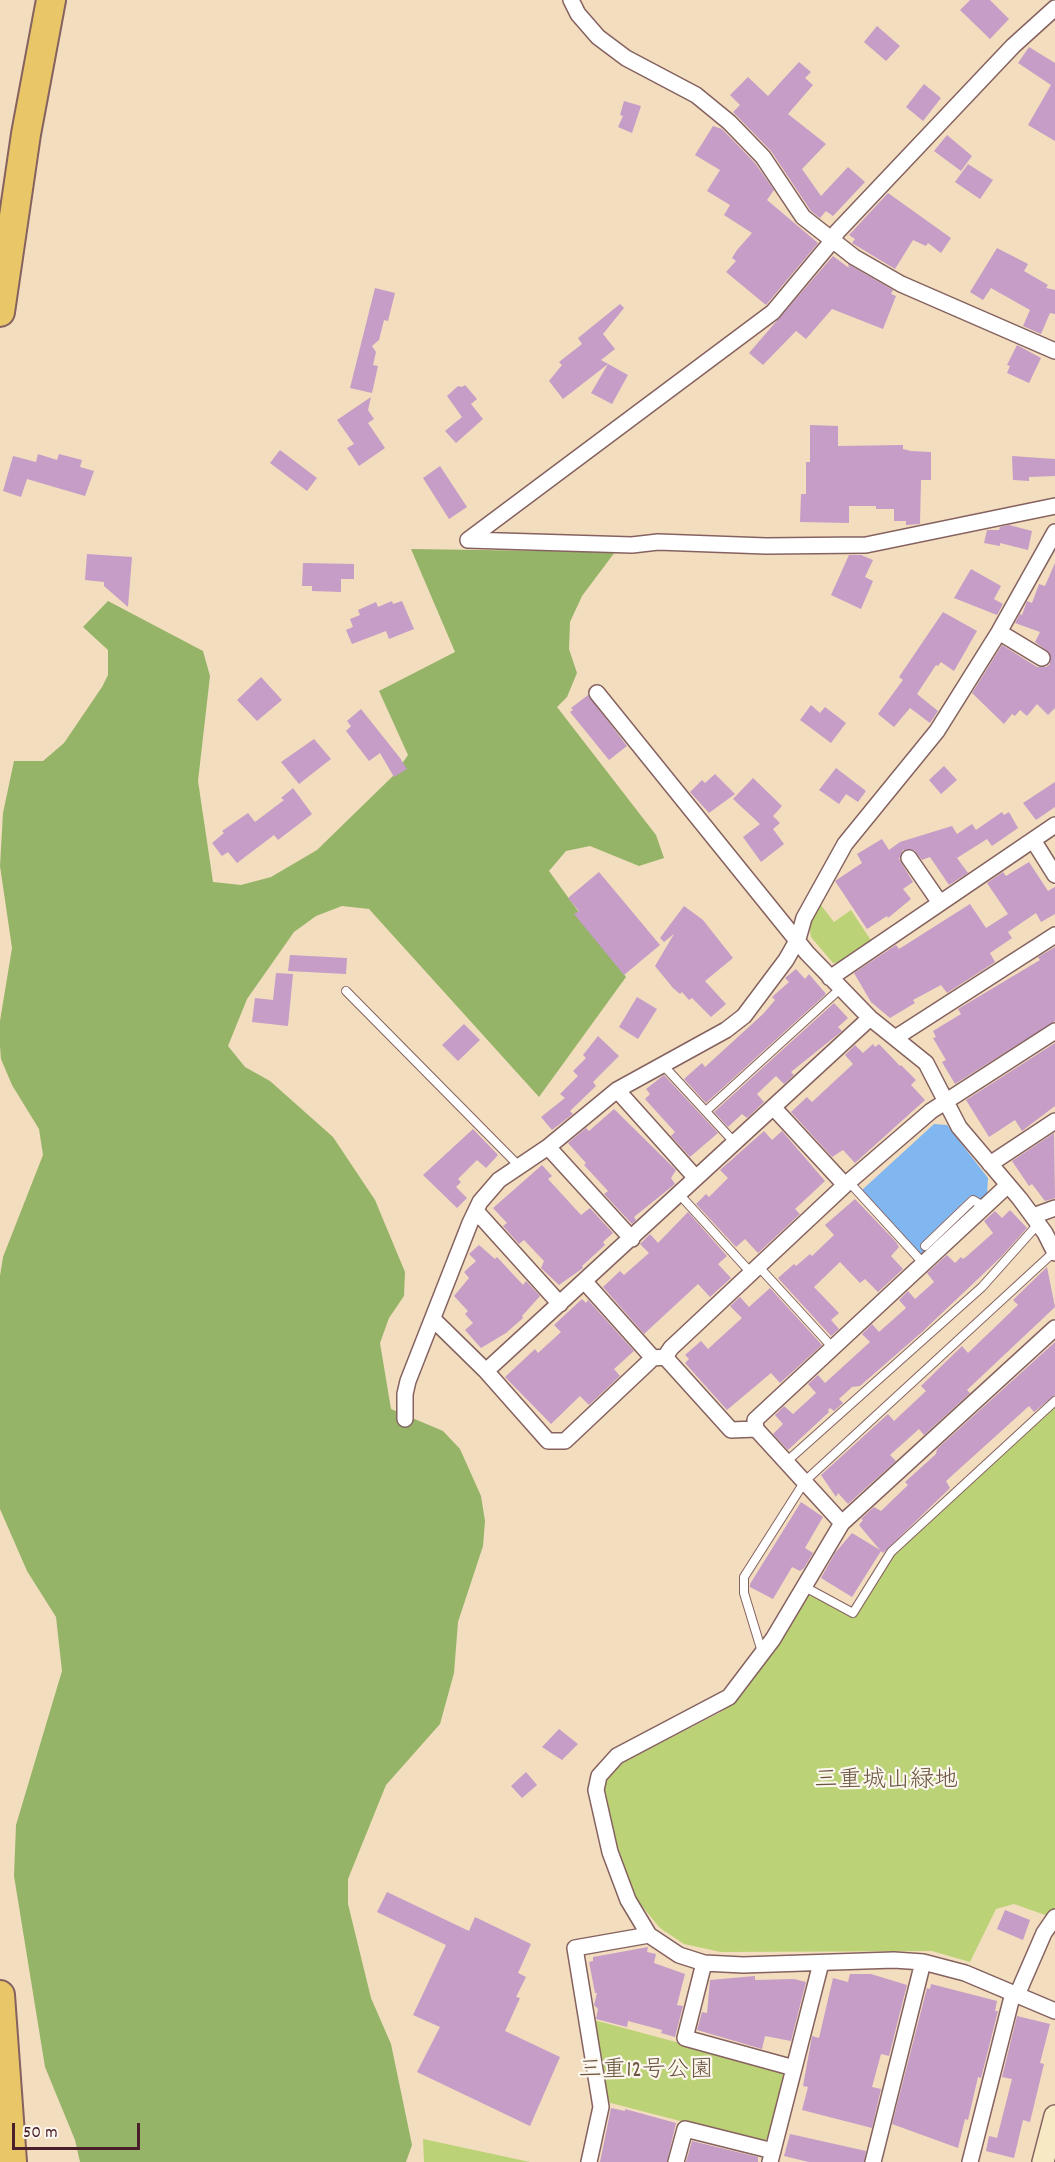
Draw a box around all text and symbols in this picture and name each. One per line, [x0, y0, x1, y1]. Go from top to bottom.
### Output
park label: 三重城山緑地 [814, 1769, 958, 1797]
park label: 三重12号公園 [578, 2059, 714, 2087]
scale bar [15, 2111, 142, 2149]
text: 50 m [23, 2121, 58, 2146]

